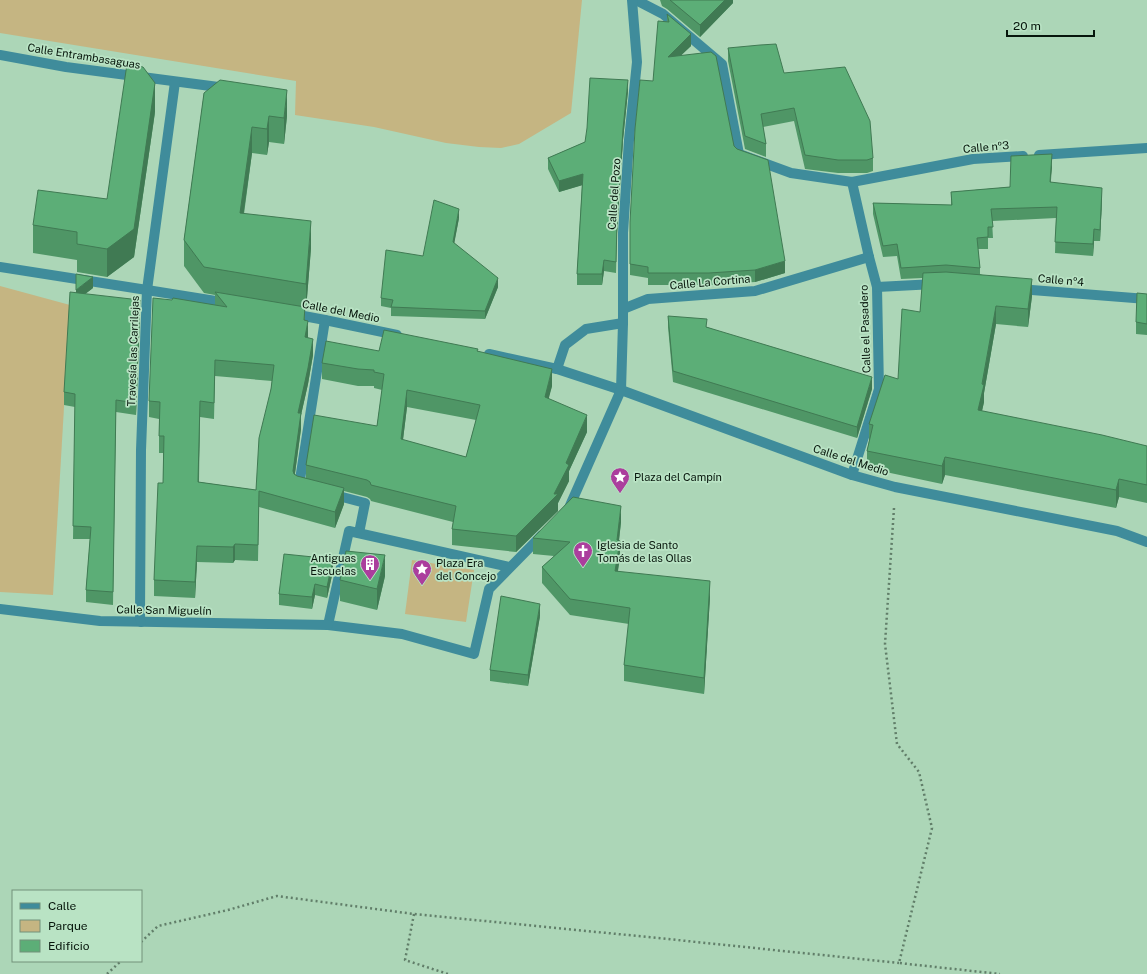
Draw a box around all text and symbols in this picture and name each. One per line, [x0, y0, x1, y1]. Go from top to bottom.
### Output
scale bar [1007, 12, 1094, 38]
text: 20 m [1013, 19, 1041, 33]
street label: Calle Entrambasaguas [27, 41, 142, 71]
street label: Calle nº3 [962, 139, 1010, 155]
street label: Calle del Pozo [606, 158, 622, 230]
street label: Calle La Cortina [669, 272, 751, 292]
street label: Calle nº4 [1037, 272, 1085, 288]
street label: Calle el Pasadero [857, 285, 873, 373]
street label: Travesía las Carrilejas [125, 295, 141, 407]
street label: Calle del Medio [301, 298, 381, 324]
street label: Calle del Medio [812, 442, 890, 478]
place icon: Plaza del Campín [609, 466, 631, 494]
place label: Plaza del Campín [634, 471, 722, 483]
place label: Iglesia de Santo Tomás de las Ollas [597, 539, 692, 564]
church icon: Iglesia de Santo Tomás de las Ollas [572, 540, 594, 568]
place label: Antiguas Escuelas [310, 552, 356, 577]
building icon: Antiguas Escuelas [359, 553, 381, 581]
place label: Plaza Era del Concejo [436, 557, 496, 582]
place icon: Plaza Era del Concejo [411, 558, 433, 586]
street label: Calle San Miguelín [116, 603, 212, 617]
legend [12, 890, 142, 962]
text: Calle [48, 899, 77, 913]
text: Parque [48, 919, 88, 933]
text: Edificio [48, 939, 90, 953]

